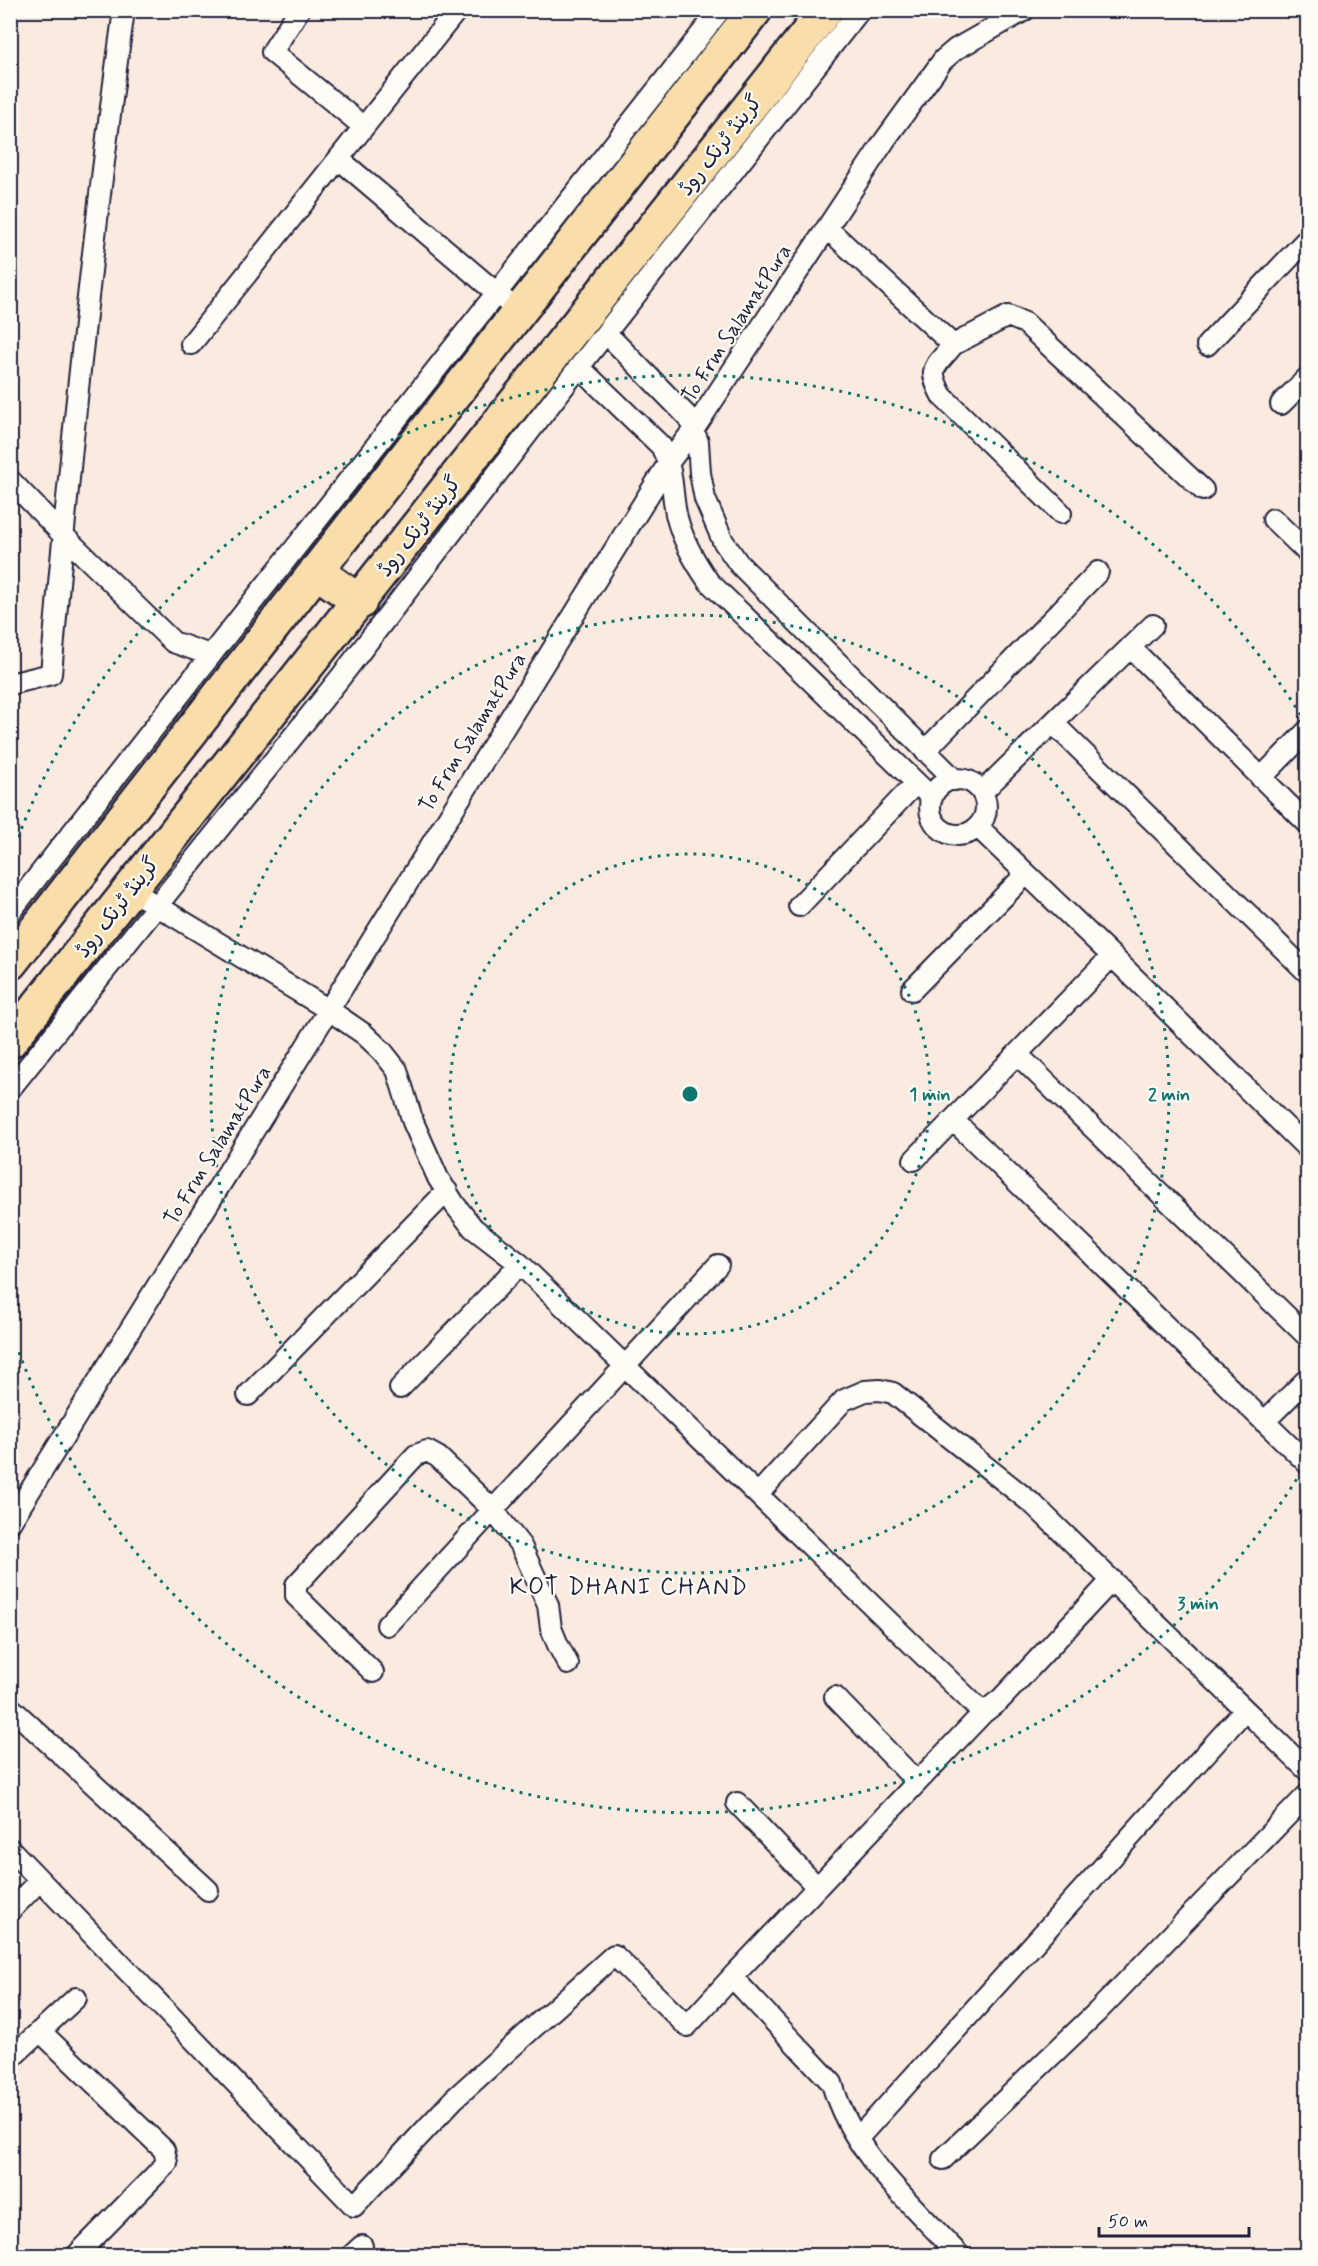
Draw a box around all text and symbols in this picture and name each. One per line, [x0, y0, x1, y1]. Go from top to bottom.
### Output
street label: گرینڈ ٹرنک روڈ [673, 89, 769, 202]
street label: To Frm SalamatPura [675, 239, 798, 408]
street label: گرینڈ ٹرنک روڈ [372, 470, 468, 583]
street label: To Frm SalamatPura [412, 647, 533, 818]
street label: گرینڈ ٹرنک روڈ [70, 851, 166, 964]
street label: To Frm SalamatPura [157, 1060, 278, 1231]
text: 1 min [909, 1083, 951, 1107]
text: 2 min [1148, 1083, 1190, 1107]
centre of rings [680, 1084, 700, 1104]
district label: KOT DHANI CHAND [510, 1572, 748, 1603]
text: 3 min [1177, 1592, 1219, 1616]
scale bar [1099, 2200, 1249, 2238]
text: 50 m [1108, 2210, 1148, 2234]

